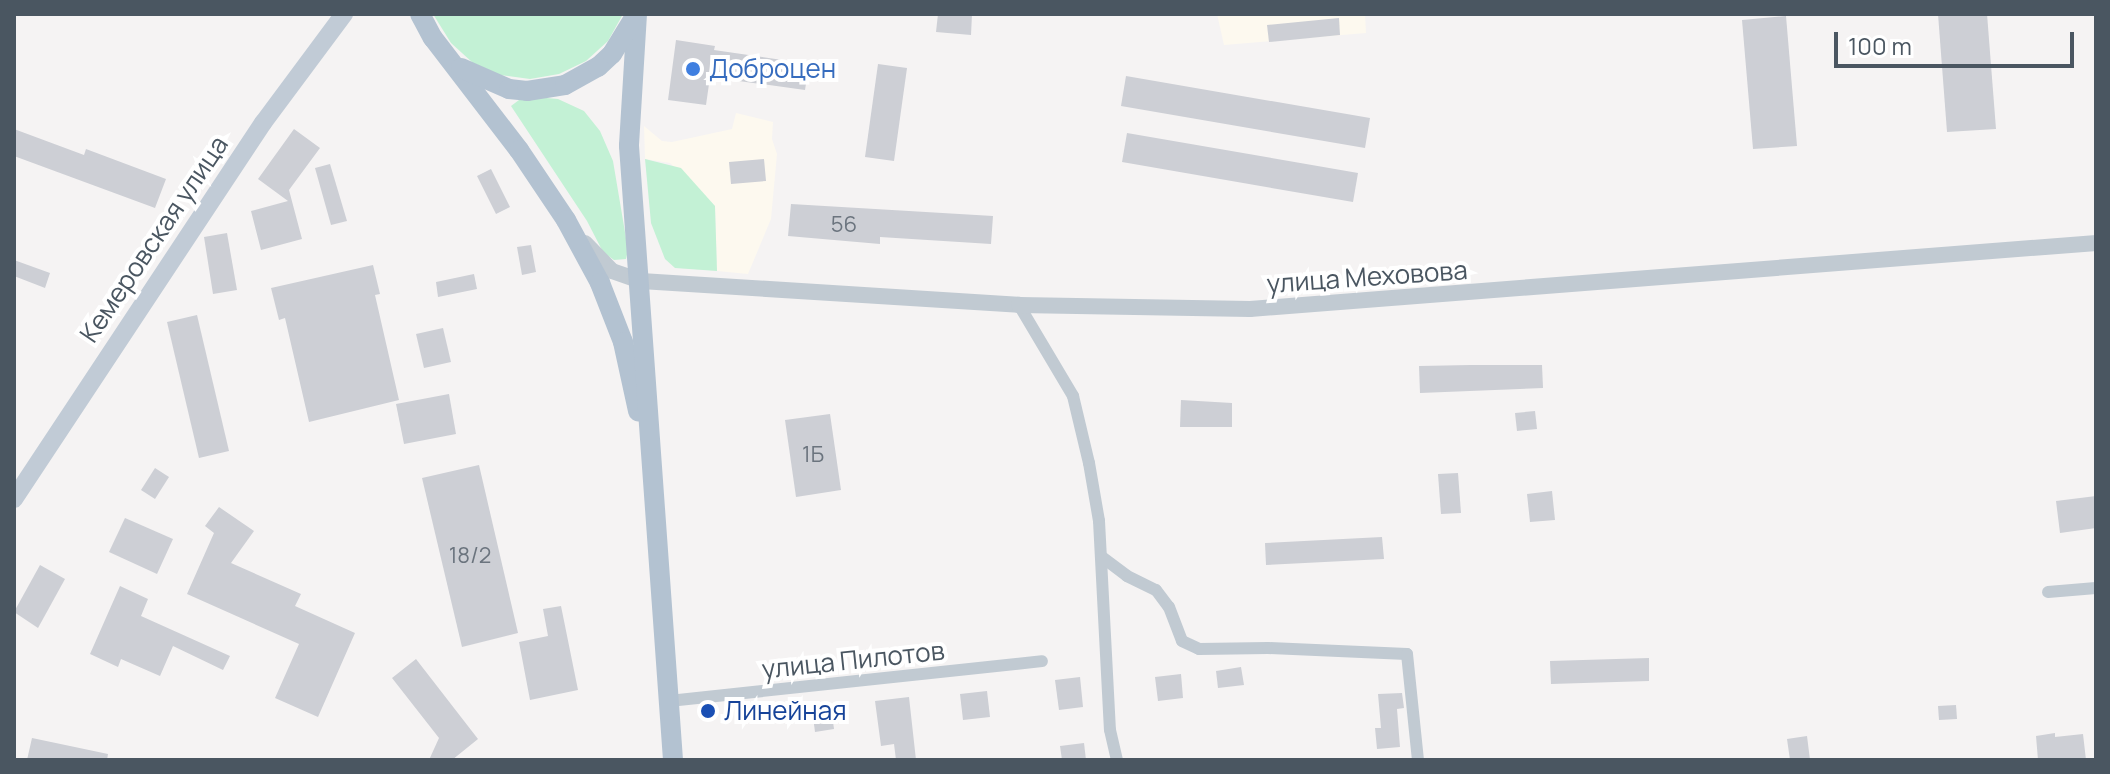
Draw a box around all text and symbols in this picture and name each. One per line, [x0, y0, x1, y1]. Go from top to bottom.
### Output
scale bar [1838, 16, 2078, 66]
text: 100 m [1848, 29, 1912, 62]
place label: Доброцен [709, 53, 836, 85]
marker: Доброцен [684, 60, 702, 78]
street label: Кемеровская улица [73, 130, 235, 348]
house number: 56 [831, 212, 857, 238]
street label: улица Меховова [1265, 254, 1469, 300]
house number: 1Б [802, 442, 824, 468]
house number: 18/2 [449, 543, 491, 569]
street label: улица Пилотов [760, 635, 946, 685]
place label: Линейная [724, 695, 847, 727]
marker: Линейная [699, 702, 717, 720]

